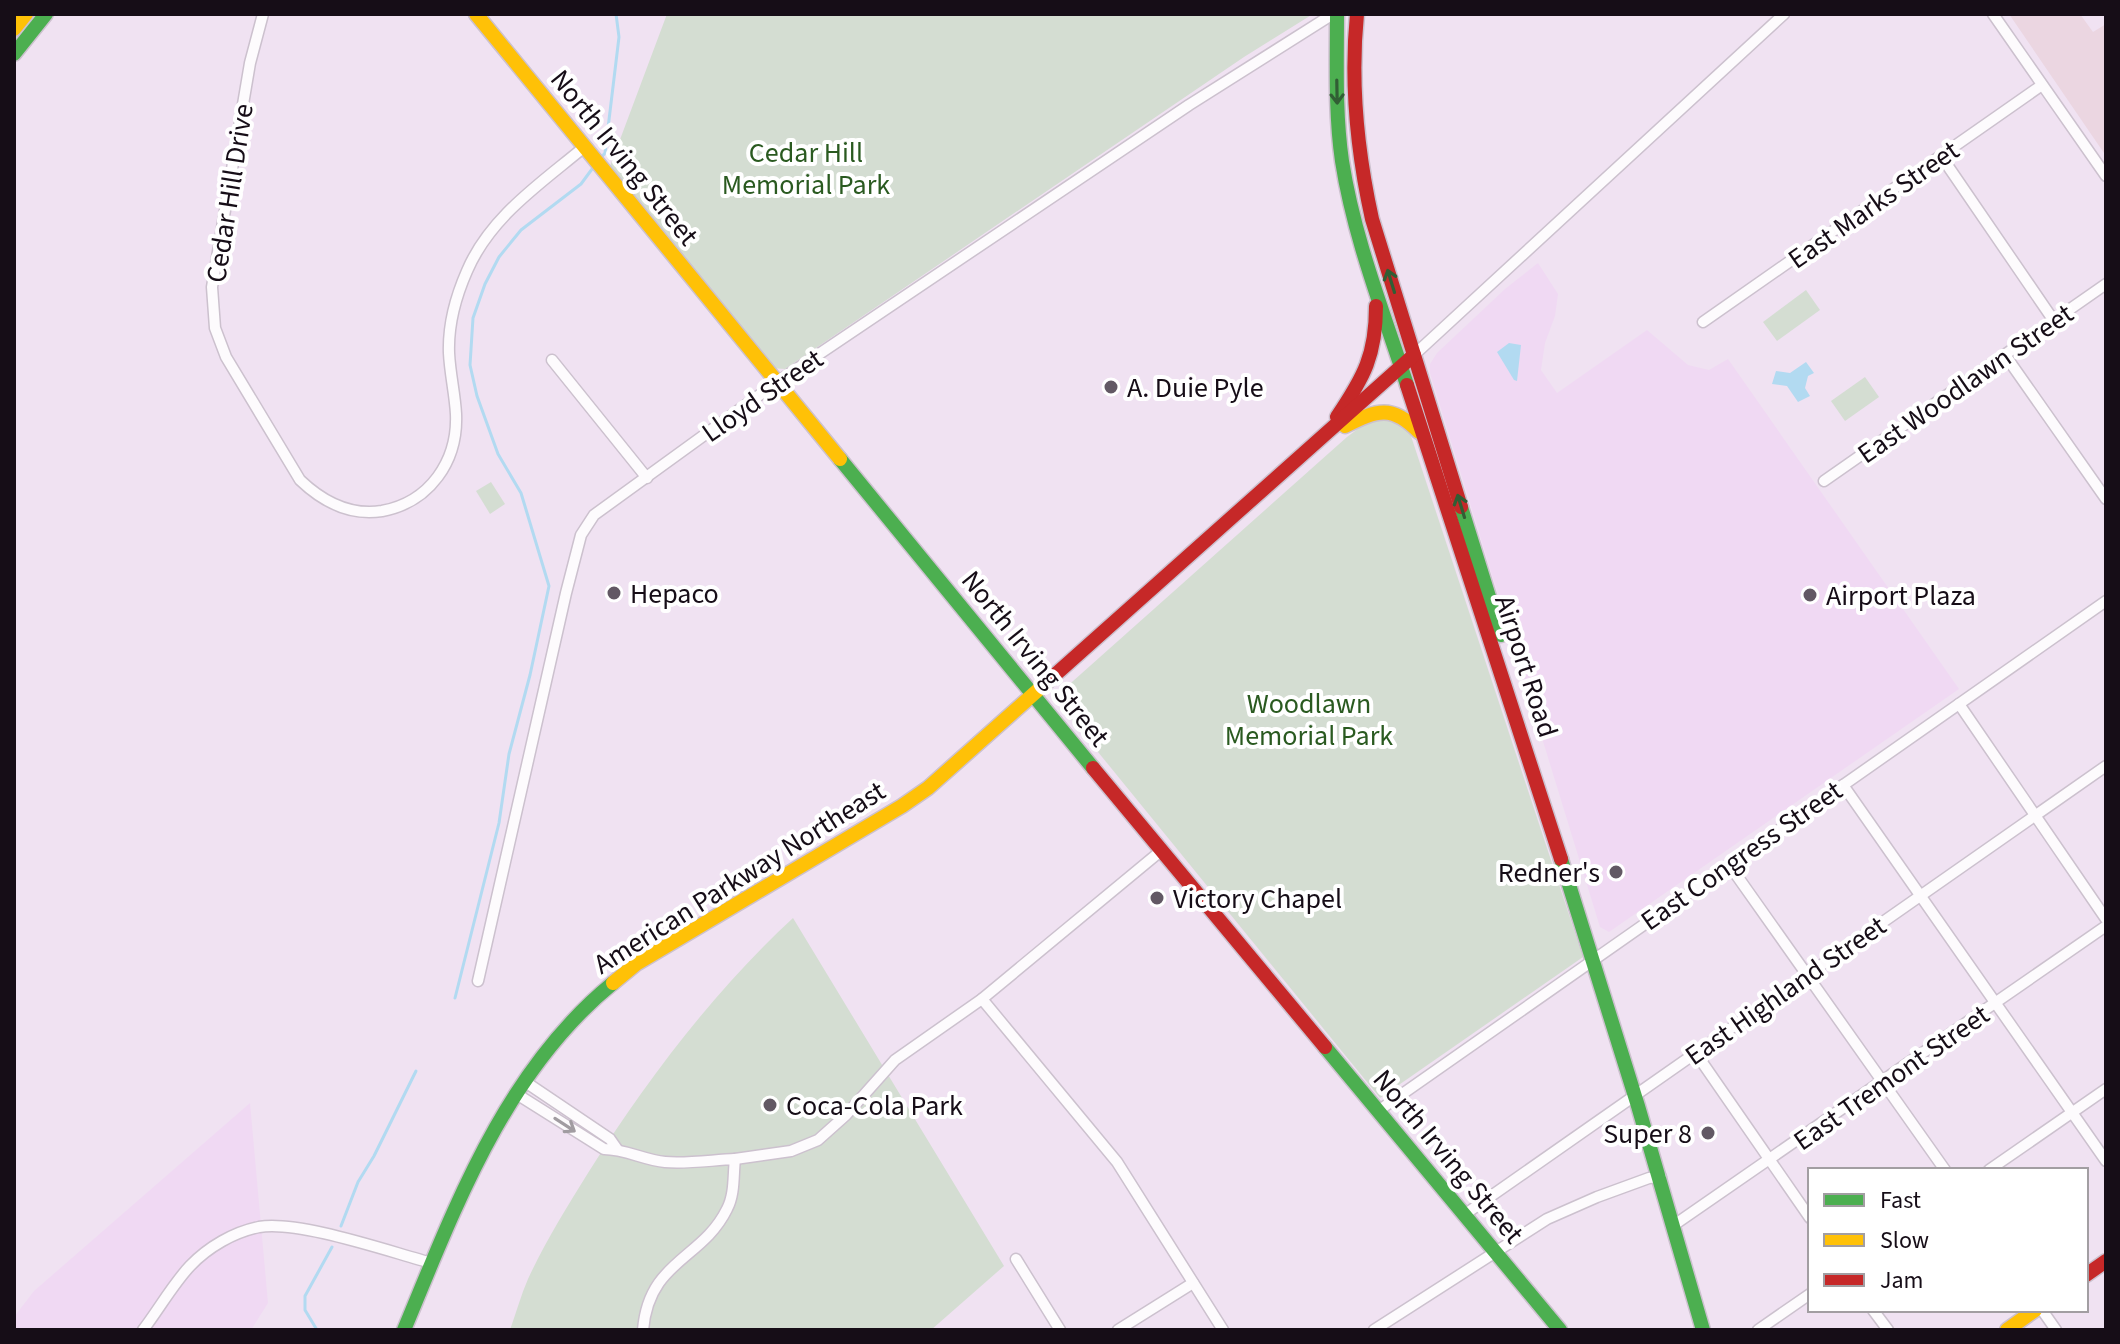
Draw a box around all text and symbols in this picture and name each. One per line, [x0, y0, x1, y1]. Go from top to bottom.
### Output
street label: North Irving Street [541, 61, 708, 255]
one-way arrow [1329, 78, 1345, 105]
street label: Cedar Hill Drive [196, 101, 264, 285]
street label: East Marks Street [1780, 131, 1968, 279]
park label: Cedar Hill Memorial Park [722, 133, 890, 205]
one-way arrow [1382, 269, 1397, 294]
street label: East Woodlawn Street [1849, 294, 2082, 473]
street label: Lloyd Street [694, 339, 832, 452]
place label: A. Duie Pyle [1127, 368, 1264, 408]
marker: A. Duie Pyle [1102, 378, 1120, 396]
one-way arrow [1452, 493, 1467, 518]
street label: North Irving Street [952, 562, 1119, 756]
place label: Hepaco [630, 574, 719, 614]
place label: Airport Plaza [1826, 576, 1976, 616]
marker: Hepaco [605, 584, 623, 602]
marker: Airport Plaza [1801, 586, 1819, 604]
street label: Airport Road [1484, 590, 1568, 743]
park label: Woodlawn Memorial Park [1225, 684, 1393, 756]
street label: American Parkway Northeast [586, 771, 894, 984]
street label: East Congress Street [1633, 771, 1851, 941]
place label: Redner's [1498, 853, 1600, 893]
marker: Redner's [1607, 863, 1625, 881]
place label: Victory Chapel [1173, 879, 1342, 919]
marker: Victory Chapel [1148, 889, 1166, 907]
street label: East Highland Street [1677, 906, 1895, 1075]
street label: East Tremont Street [1785, 995, 1998, 1160]
street label: North Irving Street [1363, 1061, 1533, 1253]
place label: Coca-Cola Park [786, 1086, 963, 1126]
marker: Coca-Cola Park [761, 1096, 779, 1114]
place label: Super 8 [1603, 1114, 1692, 1154]
one-way arrow [553, 1118, 576, 1134]
marker: Super 8 [1699, 1124, 1717, 1142]
legend [1808, 1168, 2088, 1312]
text: Fast [1880, 1183, 1921, 1218]
text: Slow [1880, 1223, 1929, 1258]
text: Jam [1880, 1263, 1924, 1298]

